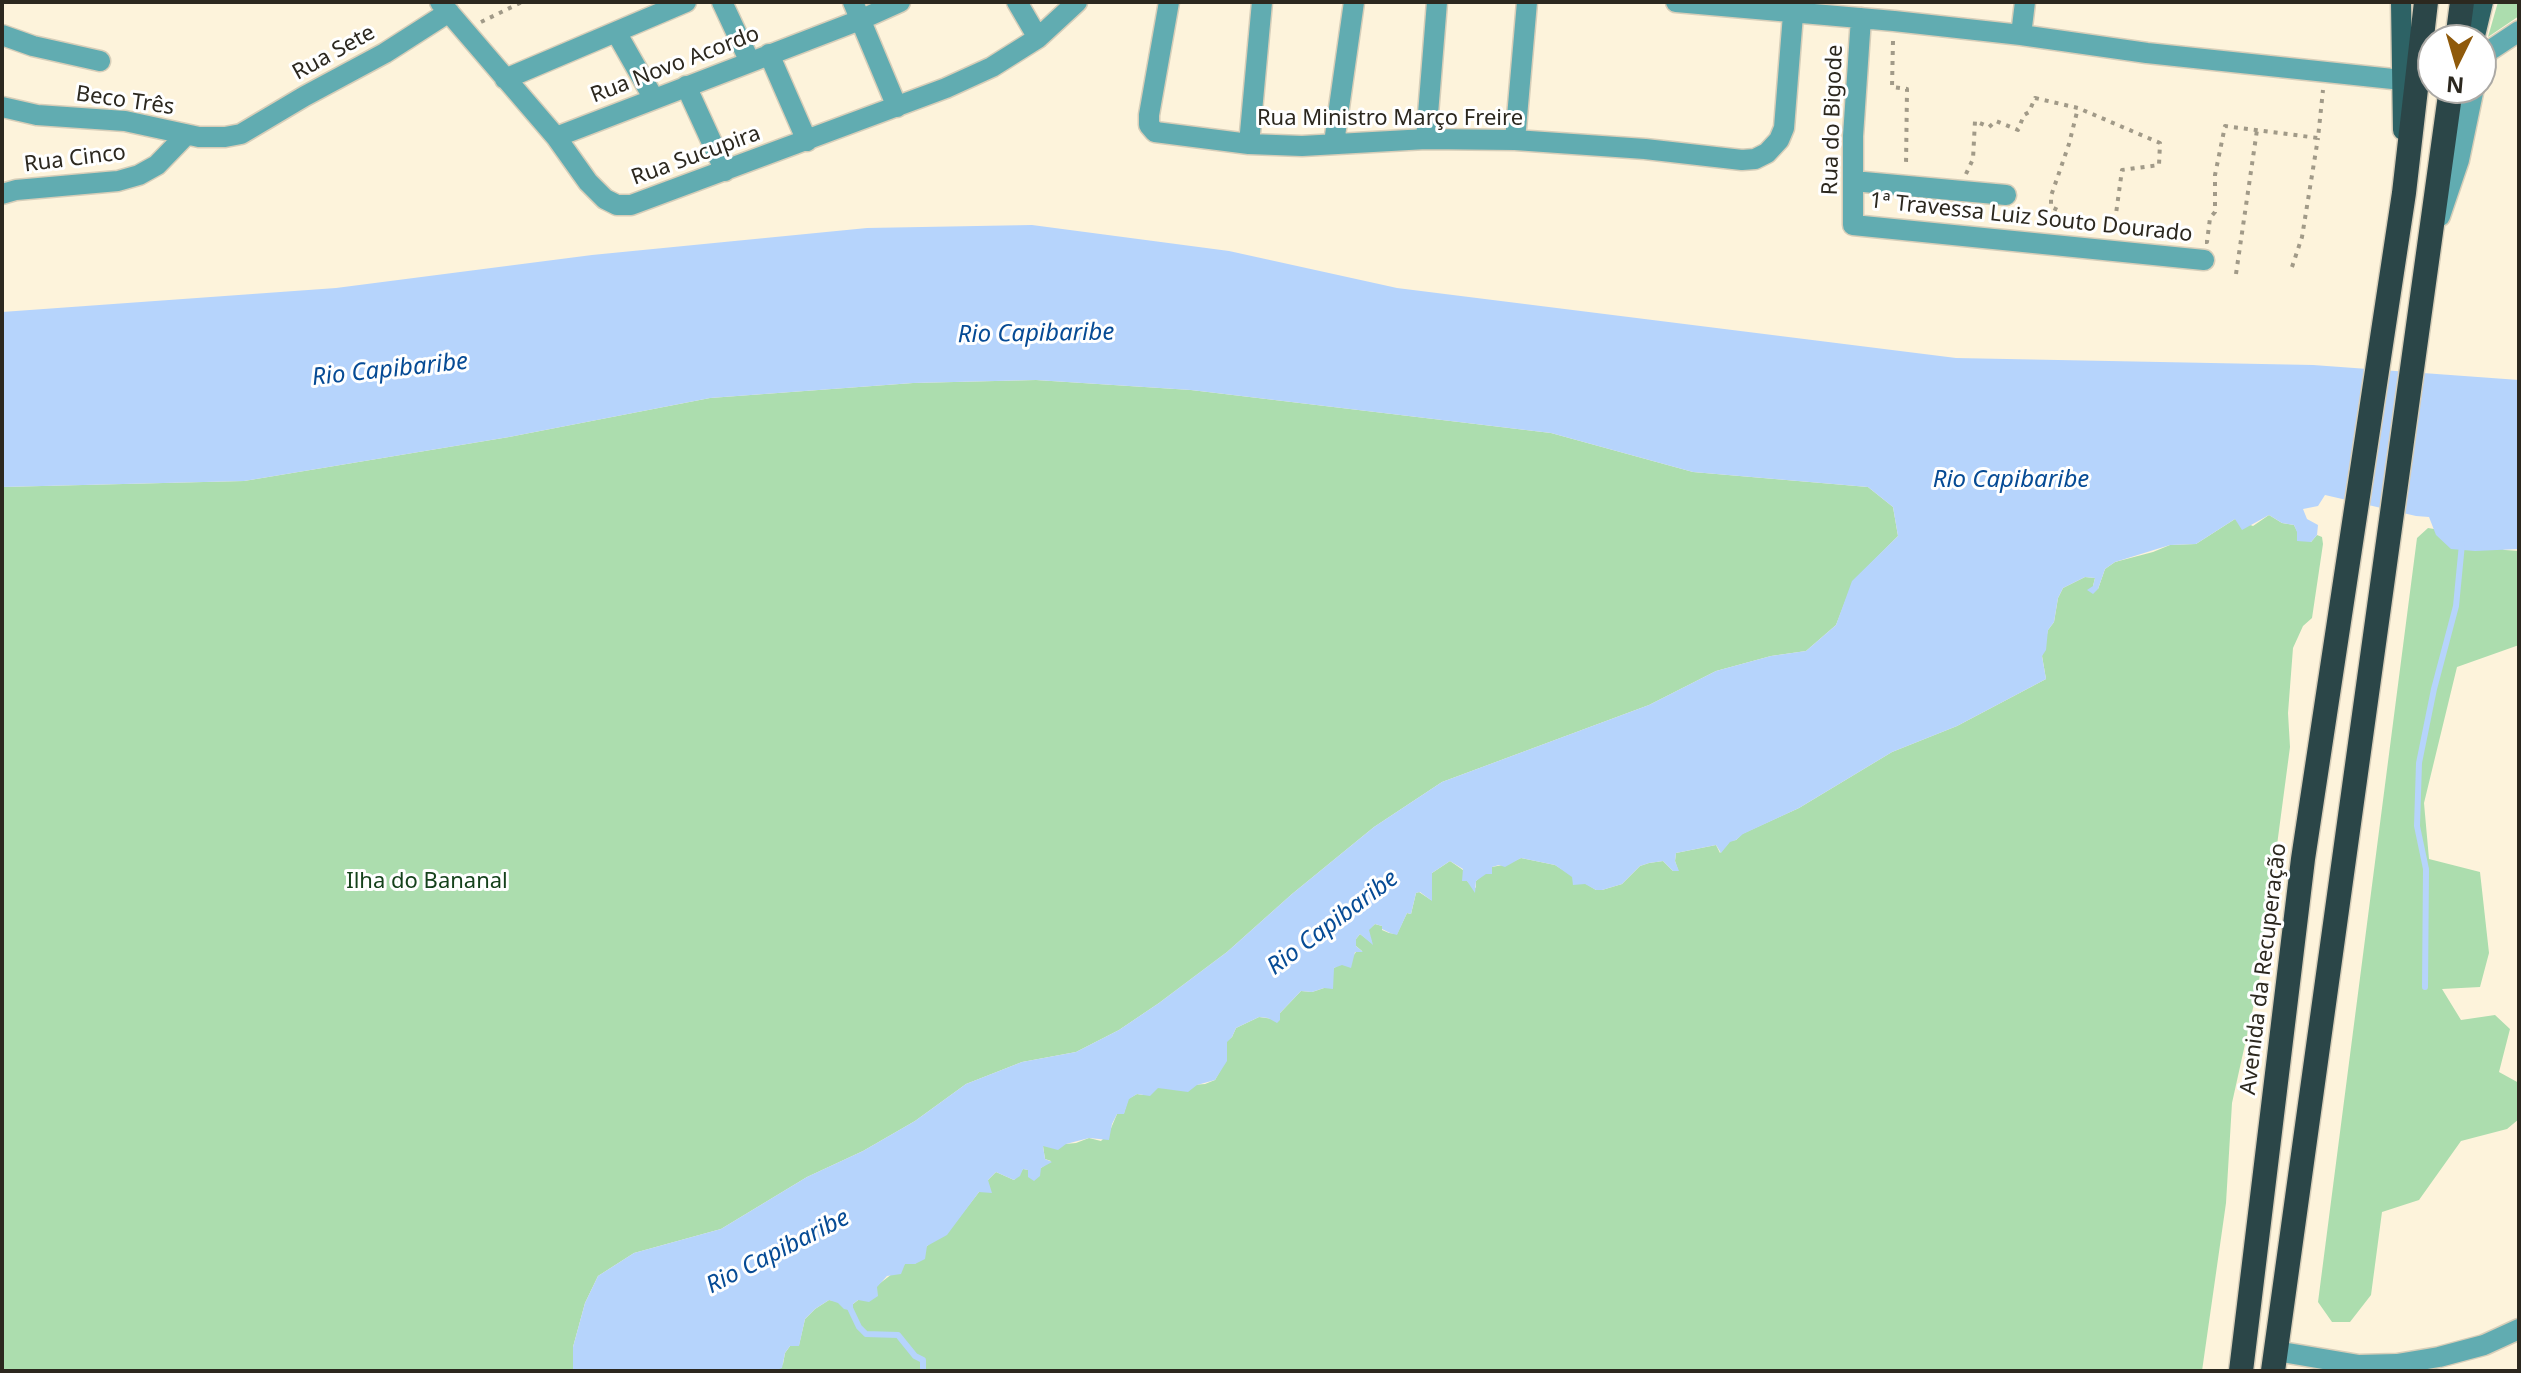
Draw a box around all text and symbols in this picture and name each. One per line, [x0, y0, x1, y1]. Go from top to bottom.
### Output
street label: Rua Sete [288, 20, 380, 86]
street label: Rua Novo Acordo [587, 21, 763, 109]
north arrow [2417, 24, 2497, 104]
street label: Rua do Bigode [1817, 44, 1849, 196]
text: N [2445, 70, 2465, 102]
street label: Beco Três [74, 81, 176, 121]
street label: Rua Ministro Março Freire [1257, 106, 1523, 132]
street label: Rua Sucupira [628, 120, 764, 192]
street label: Rua Cinco [23, 140, 127, 178]
street label: 1ª Travessa Luiz Souto Dourado [1868, 188, 2194, 248]
water label: Rio Capibaribe [957, 318, 1115, 350]
water label: Rio Capibaribe [311, 347, 469, 393]
water label: Rio Capibaribe [1933, 466, 2089, 494]
street label: Avenida da Recuperação [2235, 842, 2293, 1096]
water label: Rio Capibaribe [1262, 864, 1404, 982]
park label: Ilha do Bananal [346, 869, 508, 895]
water label: Rio Capibaribe [702, 1204, 854, 1300]

